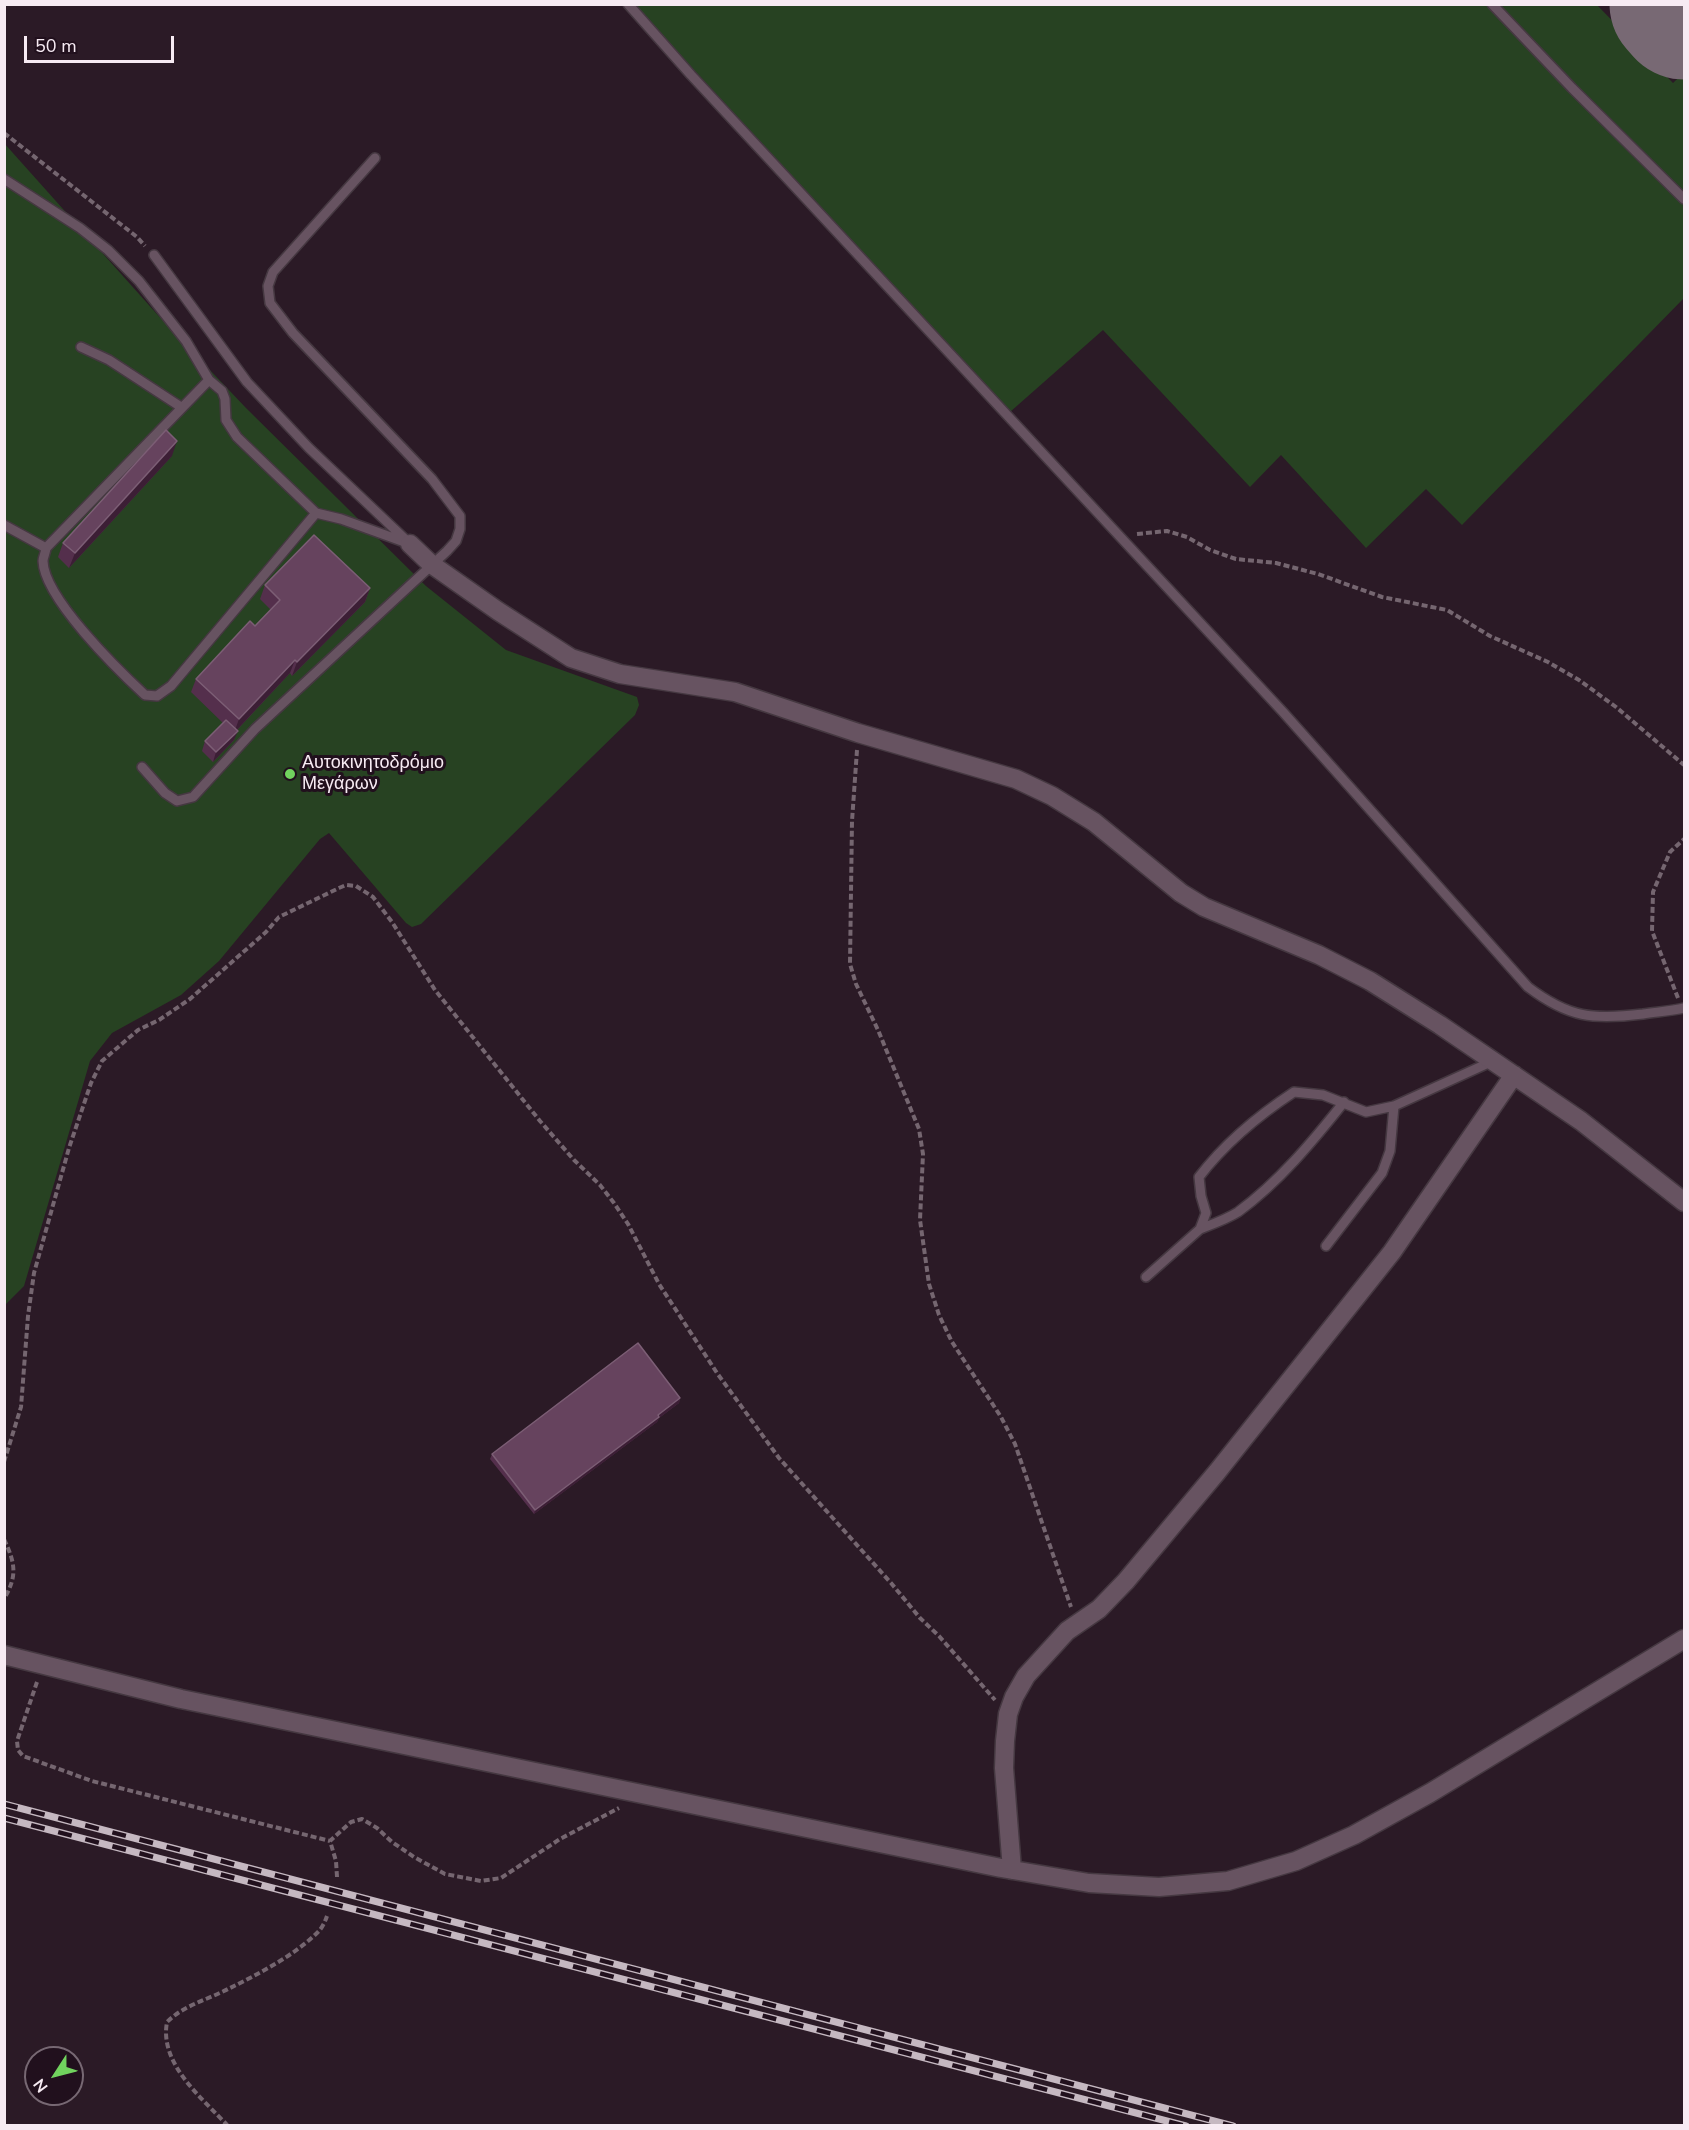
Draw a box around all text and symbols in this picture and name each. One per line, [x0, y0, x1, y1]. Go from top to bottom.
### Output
scale bar [27, 24, 177, 62]
text: 50 m [35, 34, 77, 58]
place label: Αυτοκινητοδρόμιο Μεγάρων [302, 753, 444, 795]
marker: Αυτοκινητοδρόμιο Μεγάρων [283, 767, 297, 781]
north arrow [24, 2046, 84, 2106]
text: N [29, 2074, 53, 2097]

